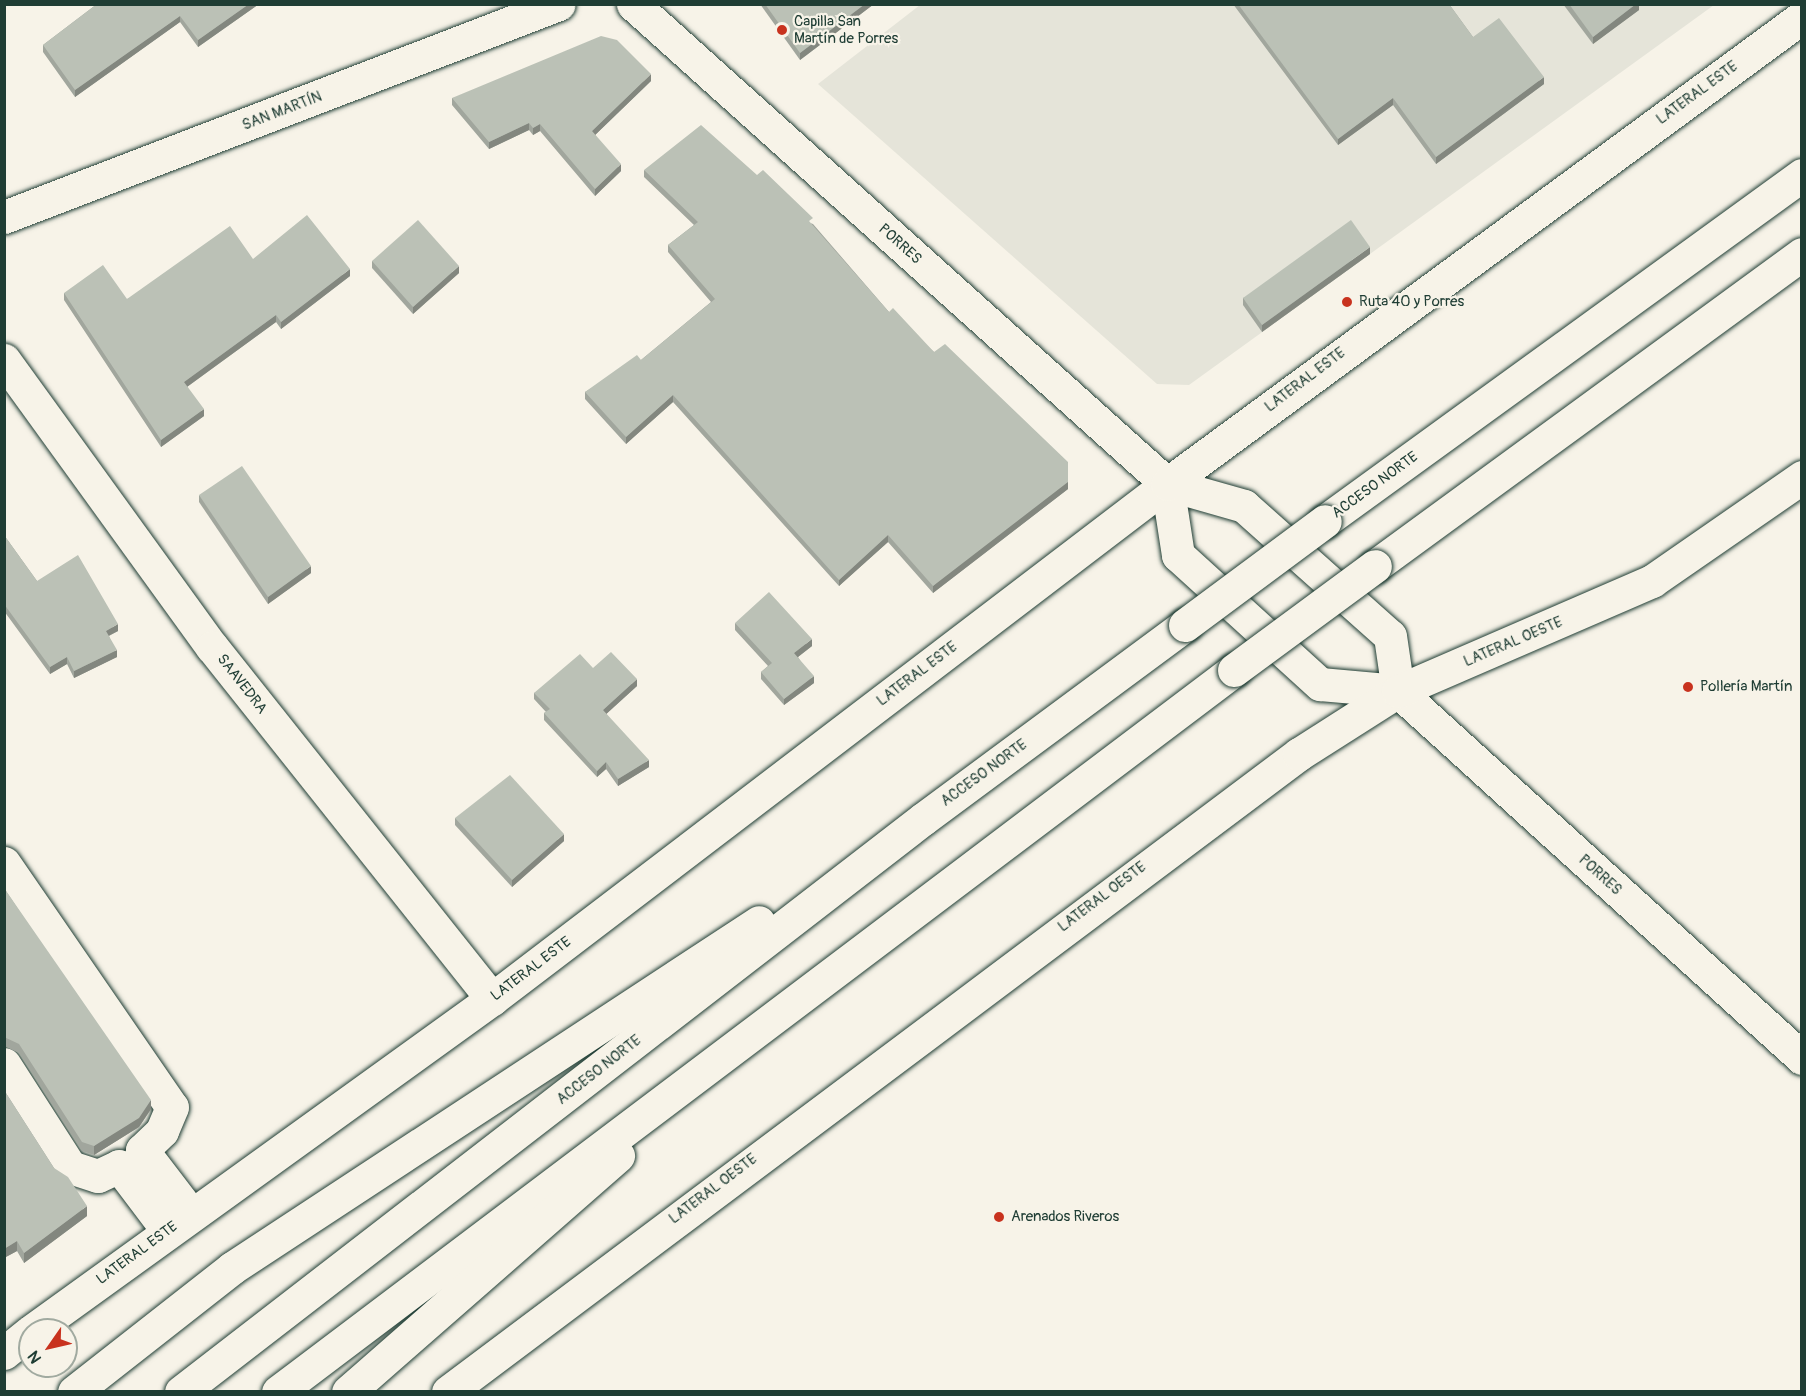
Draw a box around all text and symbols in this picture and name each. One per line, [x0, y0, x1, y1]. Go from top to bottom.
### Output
place label: Capilla San Martín de Porres [794, 12, 898, 47]
marker: Capilla San Martín de Porres [775, 23, 789, 37]
street label: LATERAL ESTE [1653, 58, 1741, 128]
street label: SAN MARTÍN [240, 88, 324, 134]
street label: PORRES [875, 220, 925, 268]
place label: Ruta 40 y Porres [1359, 293, 1464, 311]
marker: Ruta 40 y Porres [1340, 295, 1354, 309]
street label: LATERAL ESTE [1261, 344, 1349, 416]
street label: ACCESO NORTE [1328, 448, 1422, 522]
street label: LATERAL OESTE [1461, 613, 1565, 671]
street label: LATERAL ESTE [873, 638, 961, 710]
street label: SAAVEDRA [213, 651, 271, 717]
place label: Pollería Martín [1700, 678, 1793, 696]
marker: Pollería Martín [1681, 680, 1695, 694]
street label: ACCESO NORTE [937, 736, 1031, 810]
street label: PORRES [1575, 851, 1625, 899]
street label: LATERAL OESTE [1054, 858, 1150, 936]
street label: LATERAL ESTE [487, 933, 575, 1005]
street label: ACCESO NORTE [553, 1031, 645, 1109]
street label: LATERAL OESTE [665, 1150, 761, 1228]
place label: Arenados Riveros [1011, 1208, 1119, 1226]
marker: Arenados Riveros [992, 1210, 1006, 1224]
street label: LATERAL ESTE [93, 1218, 181, 1288]
north arrow [18, 1318, 78, 1378]
text: N [23, 1347, 46, 1367]

